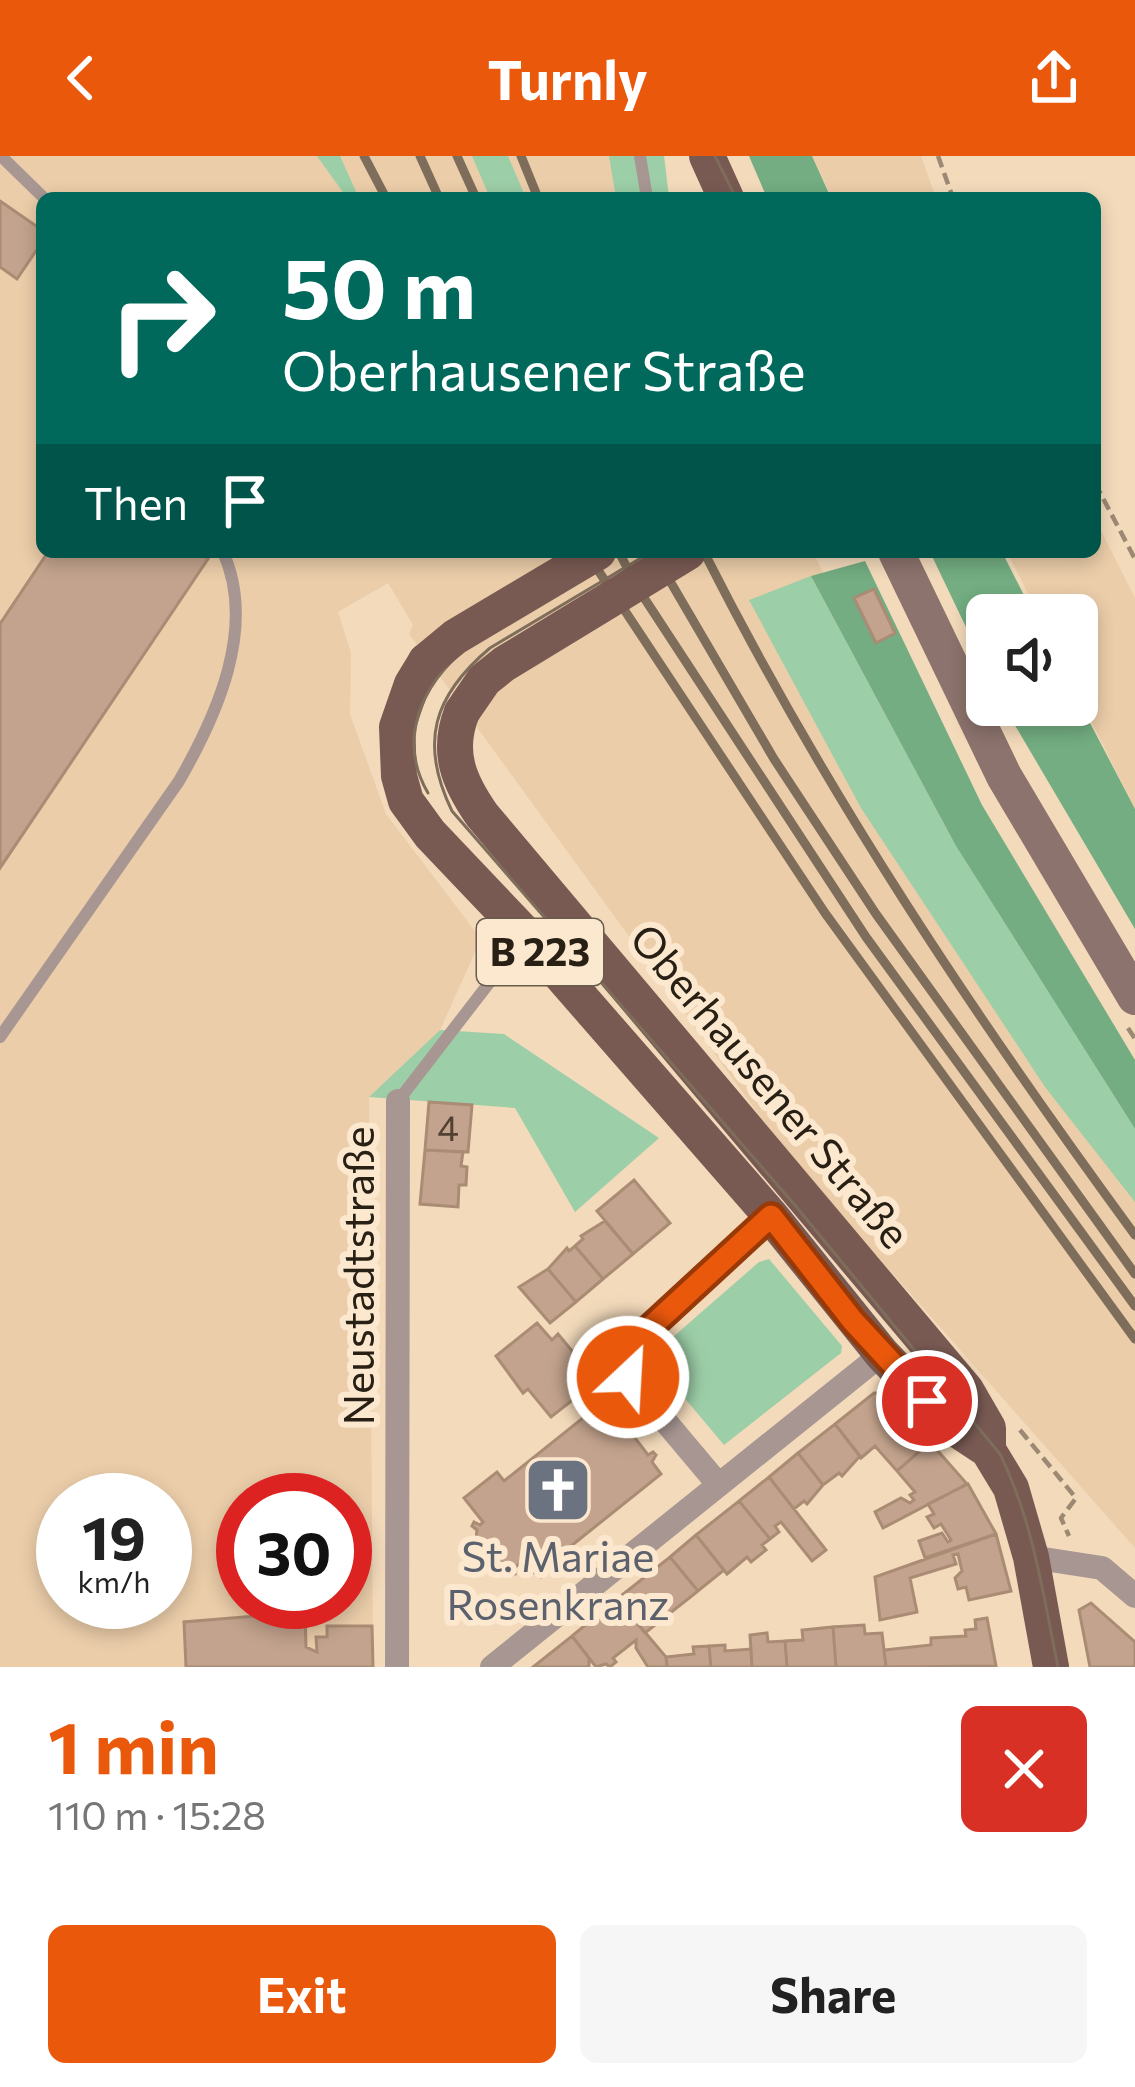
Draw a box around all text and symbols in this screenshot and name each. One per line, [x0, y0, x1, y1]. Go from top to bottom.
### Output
icon: back [48, 45, 114, 111]
text: Turnly [487, 45, 648, 111]
icon: share [1021, 45, 1087, 111]
text: 50 m [282, 234, 476, 336]
icon: right [84, 240, 240, 396]
text: Oberhausener Straße [282, 336, 806, 402]
icon: arrive [212, 468, 278, 534]
text: Then [84, 474, 188, 529]
map controls [966, 594, 1098, 726]
button: sound [966, 594, 1098, 726]
street label: Oberhausener Straße [621, 912, 922, 1257]
road number: B 223 [477, 919, 603, 985]
house number: 4 [437, 1104, 459, 1148]
street label: Neustadtstraße [331, 1126, 383, 1426]
position arrow [565, 1314, 691, 1440]
pin [876, 1350, 978, 1452]
icon: arrive [894, 1368, 960, 1434]
church icon: St. Mariae Rosenkranz [523, 1455, 593, 1525]
speed limit sign: 30 [216, 1473, 372, 1629]
text: 19 [82, 1499, 146, 1572]
place label: St. Mariae Rosenkranz [447, 1529, 669, 1629]
text: km/h [78, 1562, 150, 1599]
text: 1 min [48, 1701, 219, 1789]
button: close [961, 1706, 1087, 1832]
text: 110 m · 15:28 [48, 1790, 266, 1838]
button: Exit [48, 1925, 556, 2063]
button: Share [580, 1925, 1087, 2063]

